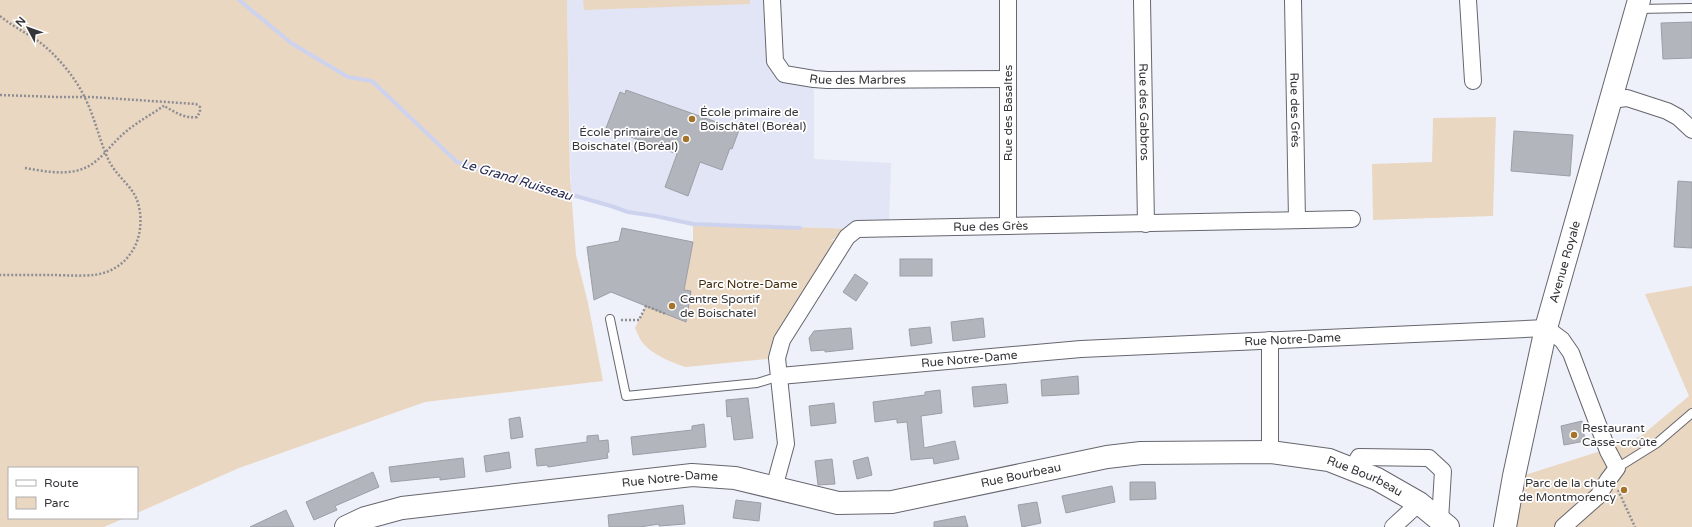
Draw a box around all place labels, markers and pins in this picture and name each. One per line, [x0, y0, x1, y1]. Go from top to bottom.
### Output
place label: École primaire de Boischâtel (Boréal) [700, 105, 806, 133]
marker: École primaire de Boischâtel (Boréal) [687, 114, 697, 124]
place label: École primaire de Boischatel (Boréal) [572, 125, 678, 153]
marker: École primaire de Boischatel (Boréal) [681, 134, 691, 144]
place label: Centre Sportif de Boischatel [680, 292, 760, 320]
marker: Centre Sportif de Boischatel [667, 301, 677, 311]
place label: Restaurant Casse-croûte [1582, 421, 1657, 449]
marker: Restaurant Casse-croûte [1569, 430, 1579, 440]
place label: Parc de la chute de Montmorency [1518, 476, 1617, 504]
marker: Parc de la chute de Montmorency [1619, 485, 1629, 495]

